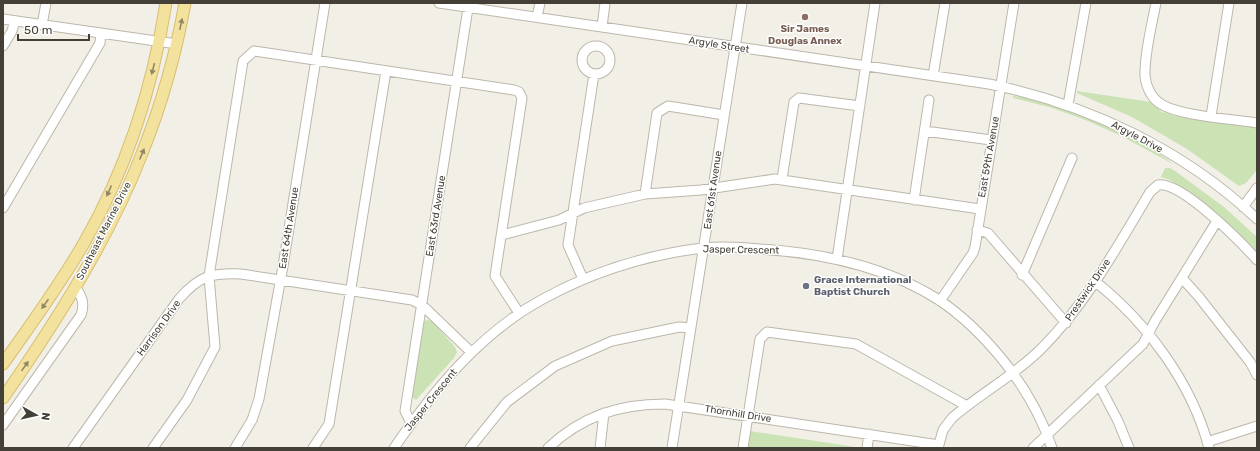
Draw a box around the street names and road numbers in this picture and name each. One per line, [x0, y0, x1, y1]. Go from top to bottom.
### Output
street label: Argyle Street [688, 34, 750, 56]
street label: East 59th Avenue [976, 115, 1002, 198]
street label: Argyle Drive [1109, 118, 1165, 156]
street label: East 61st Avenue [702, 150, 725, 230]
street label: East 63rd Avenue [424, 174, 448, 257]
street label: Southeast Marine Drive [74, 180, 134, 282]
street label: East 64th Avenue [277, 186, 301, 270]
street label: Jasper Crescent [703, 243, 779, 257]
street label: Prestwick Drive [1063, 256, 1113, 323]
street label: Harrison Drive [135, 297, 184, 358]
street label: Jasper Crescent [402, 366, 460, 434]
street label: Thornhill Drive [704, 403, 772, 425]

